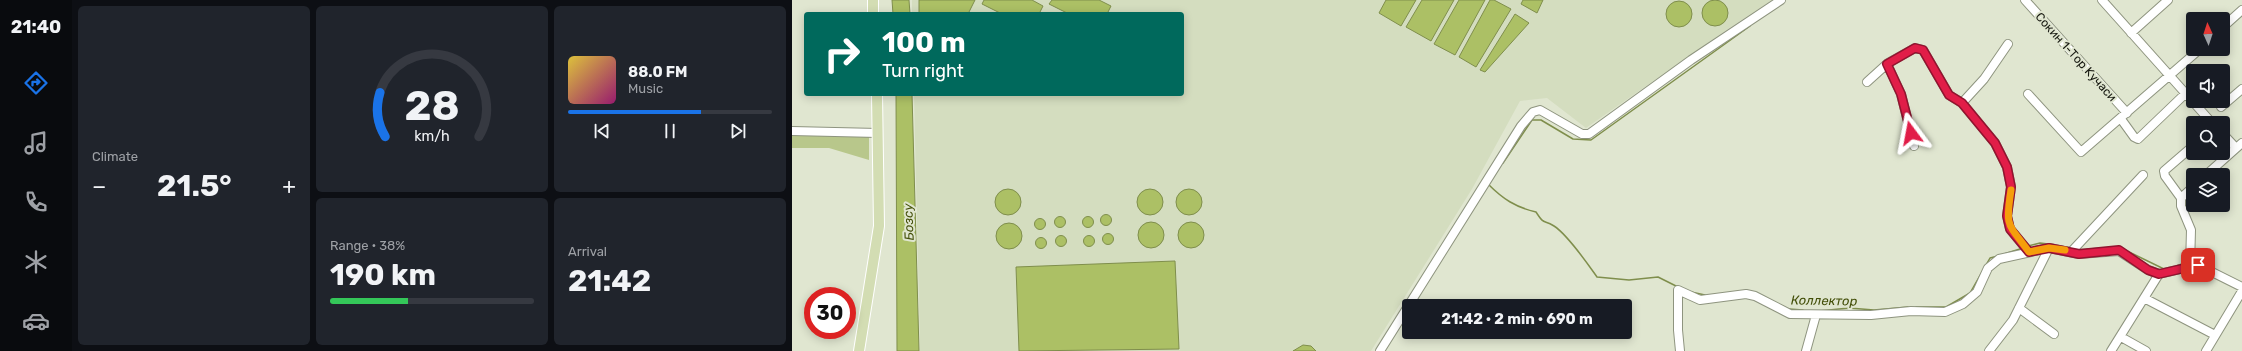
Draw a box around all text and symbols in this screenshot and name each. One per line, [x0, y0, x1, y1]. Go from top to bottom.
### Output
street label: Сокин 1-Тор Kучаси [2032, 10, 2120, 104]
north arrow [2186, 12, 2230, 56]
map controls [2186, 12, 2230, 212]
text: 21:40 [11, 16, 61, 38]
text: 100 m [882, 26, 966, 59]
icon: right [816, 28, 868, 80]
text: Turn right [882, 60, 964, 82]
text: 88.0 FM [628, 63, 687, 81]
button: sound [2186, 64, 2230, 108]
icon: directions [22, 69, 50, 97]
text: 28 [404, 81, 460, 130]
text: Music [628, 81, 663, 96]
position arrow [1890, 112, 1932, 154]
button: search [2186, 116, 2230, 160]
icon: previous [591, 120, 613, 142]
icon: pause [659, 120, 681, 142]
icon: next [727, 120, 749, 142]
text: km/h [414, 127, 450, 144]
icon: music [22, 129, 50, 157]
text: Climate [92, 149, 138, 164]
text: 21.5° [157, 168, 232, 204]
button: layers [2186, 168, 2230, 212]
text: − [92, 173, 106, 200]
text: + [282, 173, 296, 200]
icon: phone [22, 188, 50, 216]
water label: Бозсу [900, 202, 917, 241]
text: Range · 38% [330, 238, 405, 253]
text: Arrival [568, 244, 607, 259]
icon: climate [22, 248, 50, 276]
pin [2181, 248, 2215, 282]
icon: arrive [2187, 254, 2209, 276]
text: 190 km [330, 257, 436, 293]
text: 21:42 [568, 263, 651, 299]
speed limit sign: 30 [804, 287, 856, 339]
water label: Коллектор [1791, 292, 1858, 309]
icon: car [22, 307, 50, 335]
text: 21:42 · 2 min · 690 m [1441, 310, 1593, 328]

